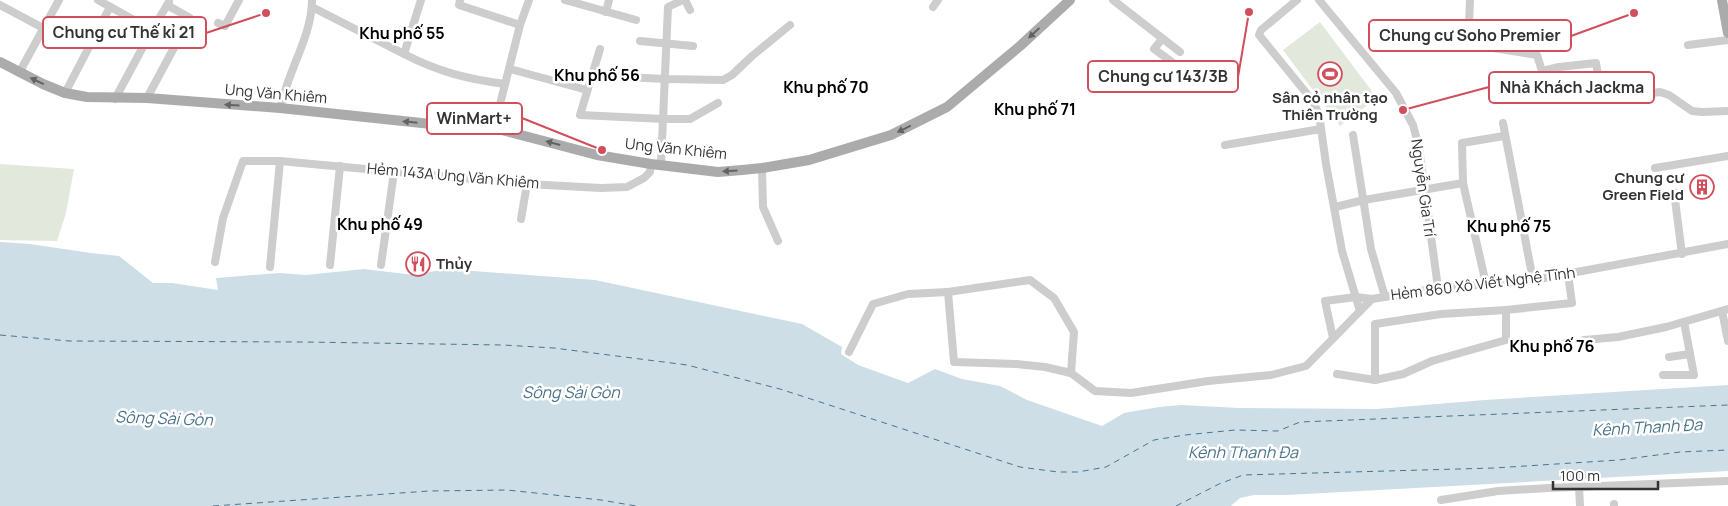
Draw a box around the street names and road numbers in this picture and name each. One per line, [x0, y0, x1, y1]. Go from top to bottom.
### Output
street label: Ung Văn Khiêm [224, 79, 328, 108]
street label: Ung Văn Khiêm [624, 133, 728, 164]
street label: Nguyễn Gia Trí [1406, 138, 1441, 239]
street label: Hẻm 143A Ung Văn Khiêm [366, 158, 540, 193]
street label: Hẻm 860 Xô Viết Nghệ Tĩnh [1389, 262, 1576, 305]

